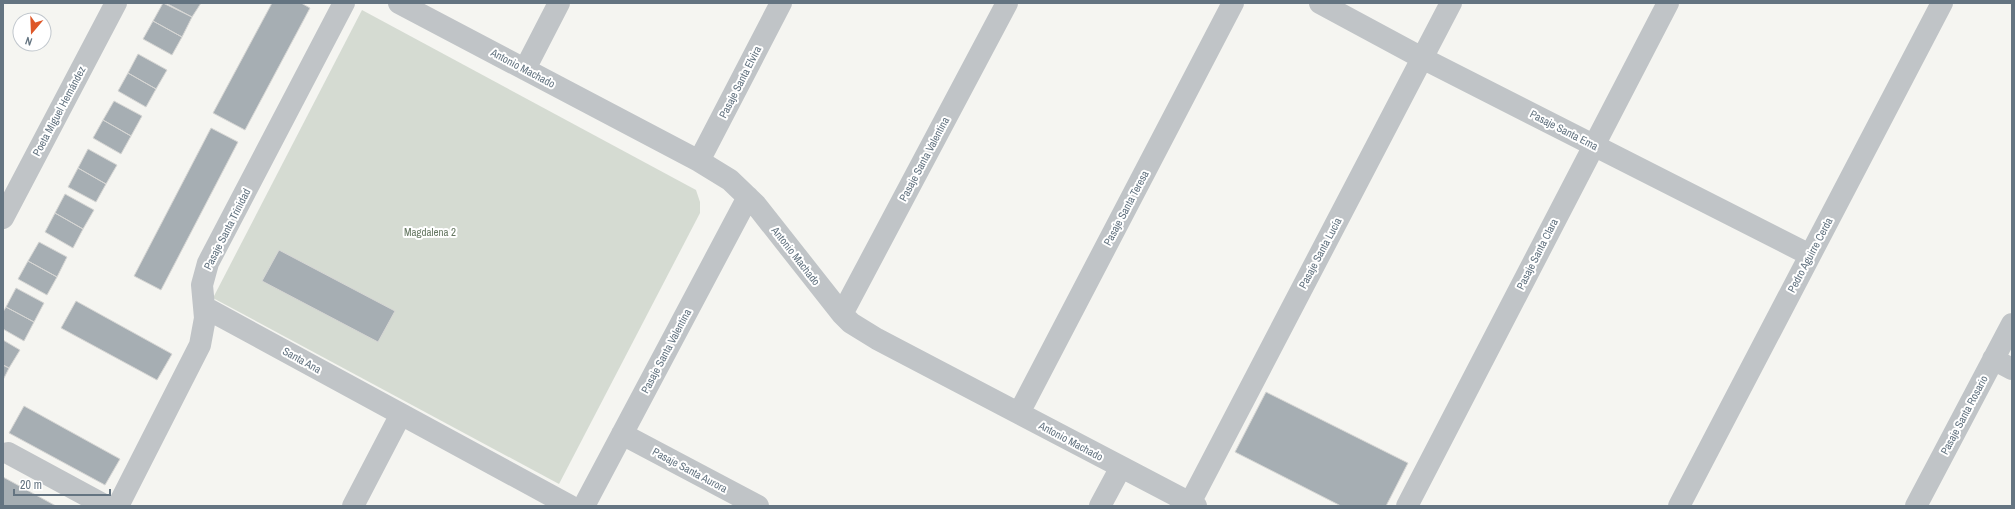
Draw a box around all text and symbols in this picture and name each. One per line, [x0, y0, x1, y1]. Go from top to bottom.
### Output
north arrow [12, 12, 52, 52]
text: N [23, 34, 34, 49]
street label: Pasaje Santa Elvira [716, 44, 764, 120]
street label: Antonio Machado [488, 45, 558, 91]
street label: Poeta Miguel Hernández [29, 63, 89, 158]
street label: Pasaje Santa Ema [1528, 107, 1600, 153]
street label: Pasaje Santa Valentina [896, 114, 952, 204]
street label: Pasaje Santa Teresa [1100, 168, 1152, 248]
street label: Pasaje Santa Trinidad [200, 186, 254, 272]
street label: Pasaje Santa Lucía [1295, 215, 1345, 291]
street label: Pedro Aguirre Cerda [1784, 215, 1836, 295]
street label: Pasaje Santa Clara [1513, 216, 1561, 292]
street label: Antonio Machado [768, 223, 823, 288]
park label: Magdalena 2 [404, 225, 456, 239]
street label: Pasaje Santa Valentina [638, 306, 694, 396]
street label: Santa Ana [280, 344, 324, 376]
street label: Pasaje Santa Rosario [1937, 373, 1991, 457]
street label: Antonio Machado [1036, 418, 1106, 464]
street label: Pasaje Santa Aurora [650, 444, 730, 496]
scale bar [14, 471, 110, 497]
text: 20 m [20, 477, 42, 493]

